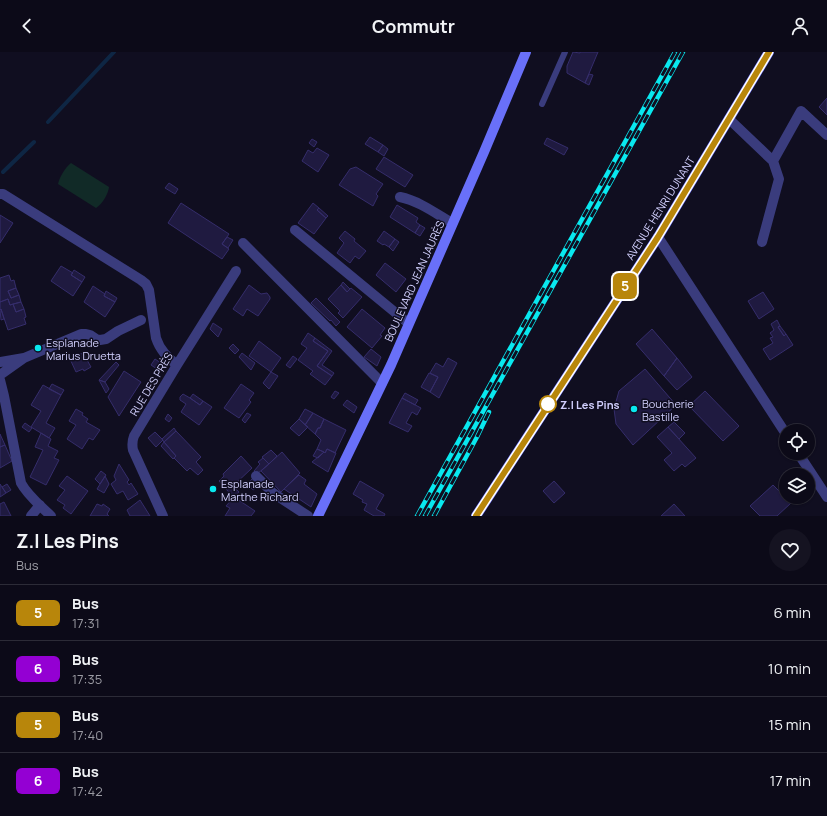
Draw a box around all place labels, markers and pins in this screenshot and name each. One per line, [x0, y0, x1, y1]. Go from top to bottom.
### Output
place label: Esplanade Marius Druetta [46, 335, 121, 363]
marker: Esplanade Marius Druetta [33, 343, 43, 353]
marker: Z.I Les Pins [539, 395, 557, 413]
place label: Boucherie Bastille [642, 396, 694, 424]
place label: Z.I Les Pins [560, 397, 620, 412]
marker: Boucherie Bastille [629, 404, 639, 414]
place label: Esplanade Marthe Richard [221, 476, 299, 504]
marker: Esplanade Marthe Richard [208, 484, 218, 494]

